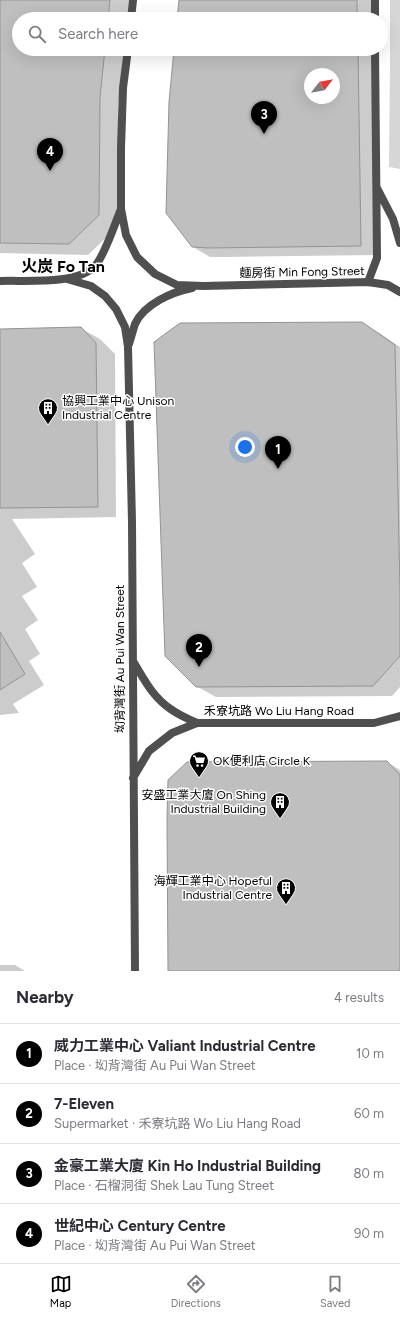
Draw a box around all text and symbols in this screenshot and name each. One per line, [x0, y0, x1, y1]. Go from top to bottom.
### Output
search box [12, 12, 388, 56]
icon: search [26, 23, 48, 45]
text: Search here [58, 25, 138, 43]
north arrow [304, 68, 340, 104]
pin: 3 [251, 101, 277, 134]
pin: 4 [37, 138, 63, 171]
district label: 火炭 Fo Tan [21, 257, 105, 276]
street label: 麵房街 Min Fong Street [239, 264, 365, 280]
place label: 協興工業中心 Unison Industrial Centre [62, 394, 174, 422]
building icon: 協興工業中心 Unison Industrial Centre [37, 397, 59, 425]
pin: 1 [265, 436, 291, 469]
your location [235, 437, 255, 457]
street label: 㘭背灣街 Au Pui Wan Street [113, 584, 127, 733]
pin: 2 [186, 634, 212, 667]
street label: 禾寮坑路 Wo Liu Hang Road [204, 704, 354, 718]
supermarket icon: OK便利店 Circle K [188, 750, 210, 778]
place label: OK便利店 Circle K [213, 754, 311, 768]
place label: 安盛工業大廈 On Shing Industrial Building [141, 788, 266, 816]
building icon: 安盛工業大廈 On Shing Industrial Building [269, 791, 291, 819]
place label: 海輝工業中心 Hopeful Industrial Centre [154, 874, 272, 902]
building icon: 海輝工業中心 Hopeful Industrial Centre [275, 877, 297, 905]
text: Nearby [16, 987, 74, 1007]
text: 4 results [334, 990, 384, 1005]
text: 威力工業中心 Valiant Industrial Centre [54, 1037, 315, 1055]
text: 1 [26, 1046, 32, 1061]
text: 10 m [356, 1046, 384, 1061]
text: Place · 㘭背灣街 Au Pui Wan Street [54, 1058, 256, 1073]
text: 7-Eleven [54, 1095, 114, 1113]
text: 2 [25, 1106, 33, 1121]
text: 60 m [354, 1106, 384, 1121]
text: Supermarket · 禾寮坑路 Wo Liu Hang Road [54, 1116, 301, 1131]
text: 金豪工業大廈 Kin Ho Industrial Building [54, 1157, 321, 1175]
text: 3 [25, 1166, 33, 1181]
text: 80 m [353, 1166, 384, 1181]
text: Place · 石榴洞街 Shek Lau Tung Street [54, 1178, 274, 1193]
text: 世紀中心 Century Centre [54, 1217, 225, 1235]
text: 4 [25, 1226, 33, 1241]
text: 90 m [354, 1226, 384, 1241]
text: Place · 㘭背灣街 Au Pui Wan Street [54, 1238, 256, 1253]
tab: Map [50, 1273, 72, 1310]
tab: Directions [171, 1273, 221, 1310]
tab: Saved [320, 1273, 350, 1310]

